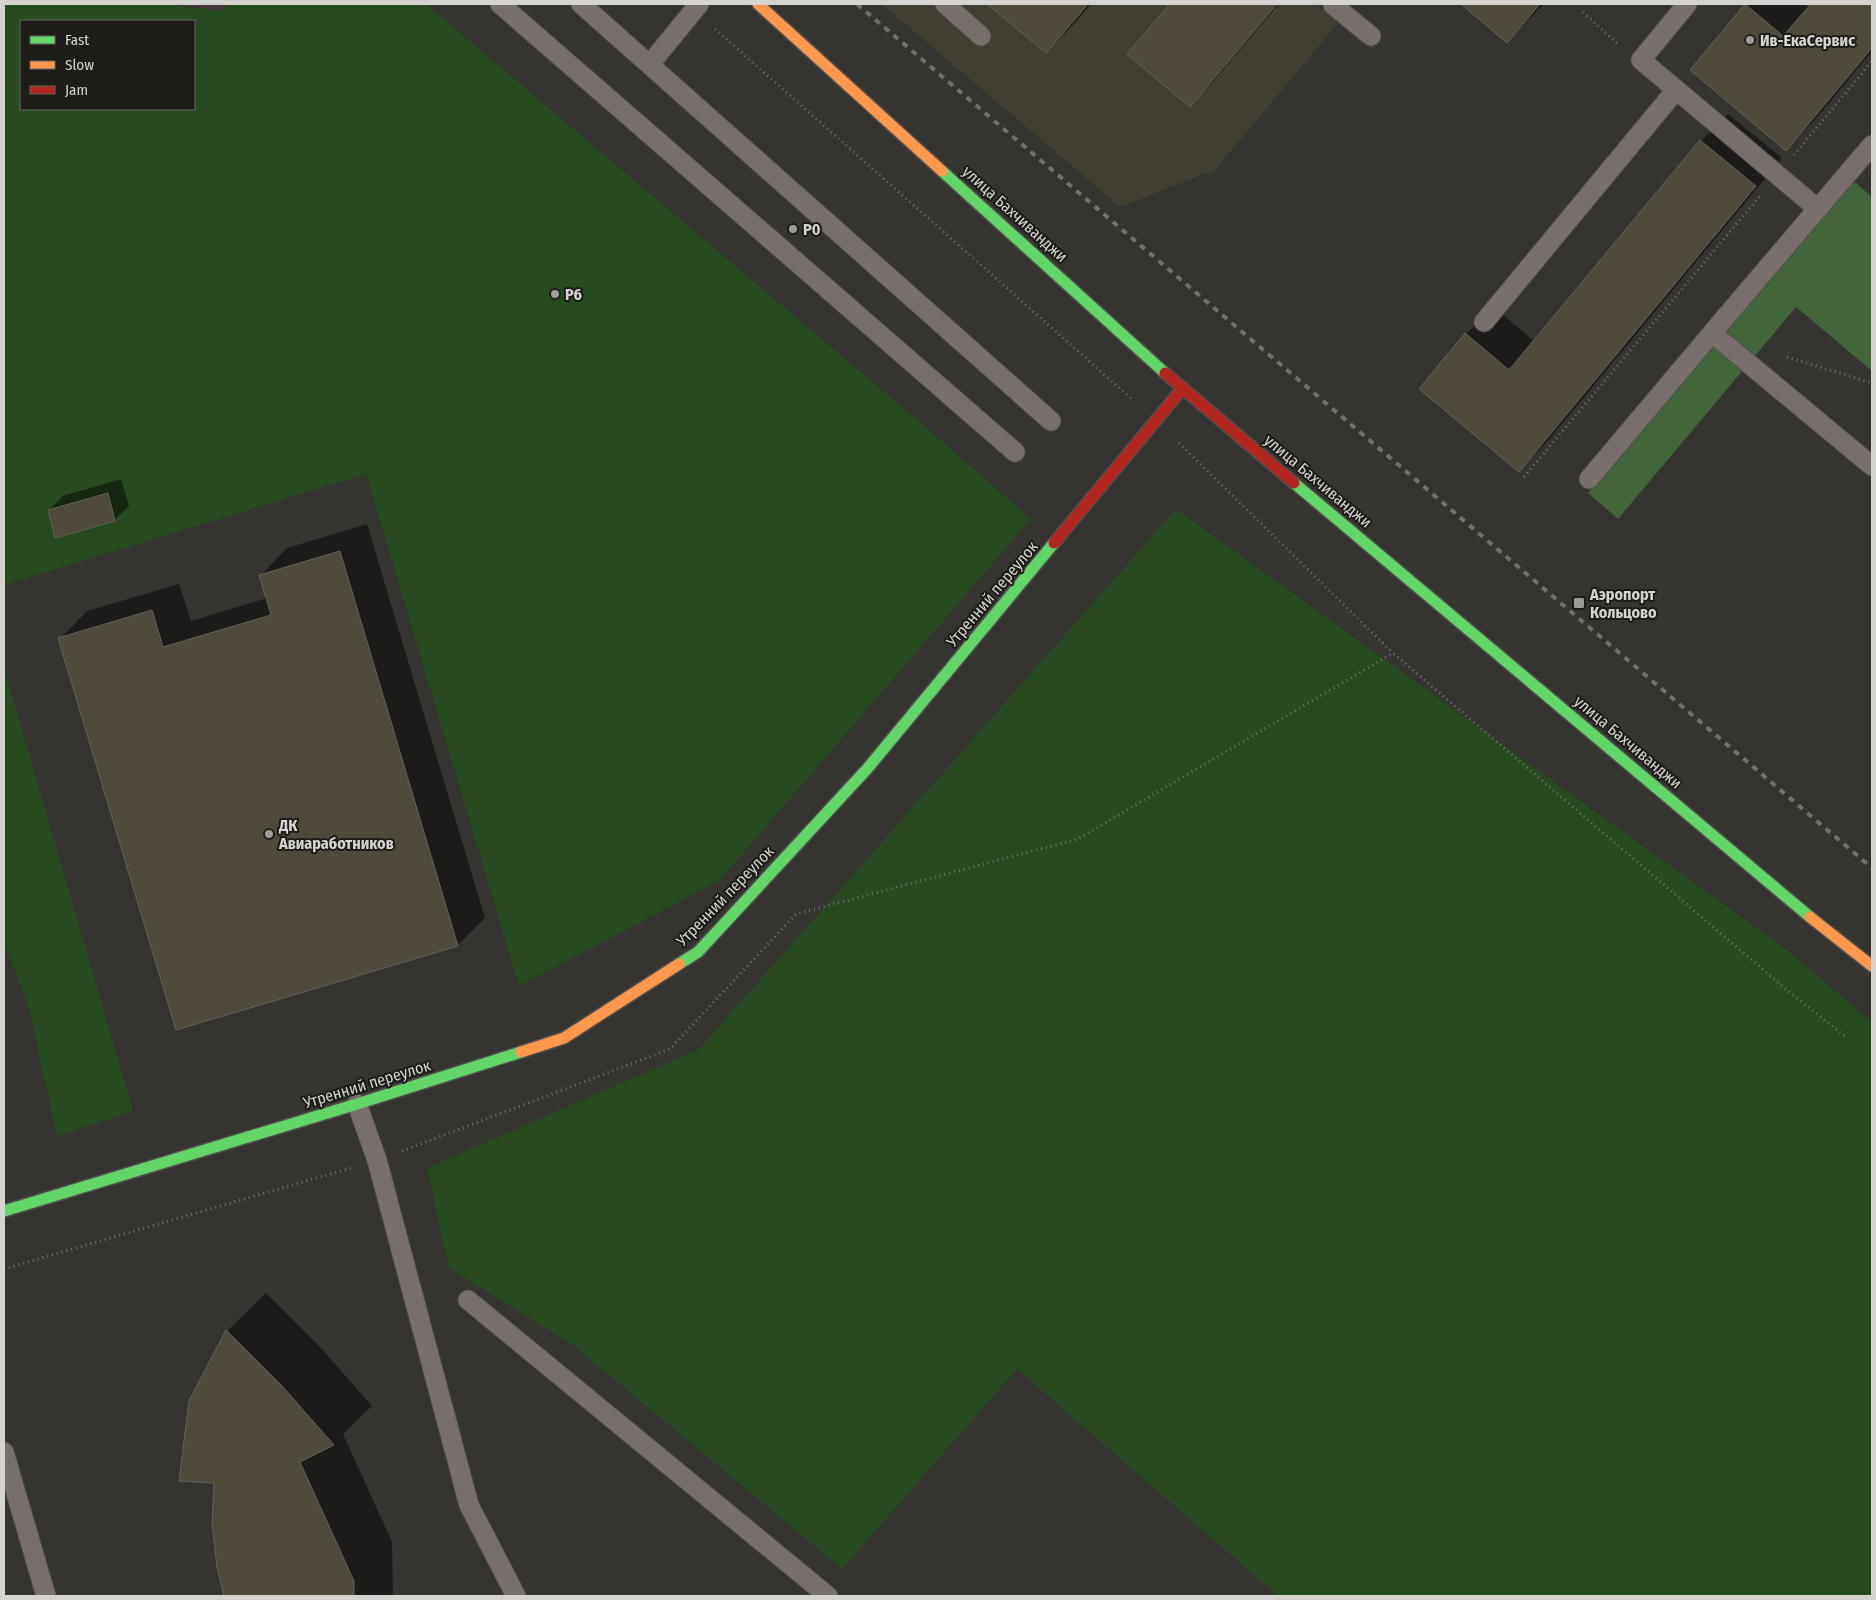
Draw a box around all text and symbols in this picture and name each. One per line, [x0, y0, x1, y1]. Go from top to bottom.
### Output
legend [20, 20, 195, 110]
text: Fast [65, 31, 89, 49]
place label: Ив-ЕкаСервис [1760, 31, 1855, 50]
marker: Ив-ЕкаСервис [1744, 34, 1756, 46]
text: Slow [65, 56, 94, 74]
text: Jam [65, 81, 88, 99]
street label: улица Бахчиванджи [959, 162, 1071, 266]
place label: P0 [803, 220, 821, 239]
marker: P0 [787, 223, 799, 235]
place label: P6 [565, 285, 582, 304]
marker: P6 [549, 288, 561, 300]
street label: улица Бахчиванджи [1260, 430, 1376, 532]
street label: Утренний переулок [942, 537, 1042, 651]
place label: Аэропорт Кольцово [1589, 585, 1657, 622]
marker: Аэропорт Кольцово [1572, 596, 1586, 610]
street label: улица Бахчиванджи [1570, 691, 1686, 793]
place label: ДК Авиаработников [278, 816, 394, 853]
marker: ДК Авиаработников [263, 828, 275, 840]
street label: Утренний переулок [672, 842, 778, 951]
street label: Утренний переулок [300, 1055, 433, 1113]

